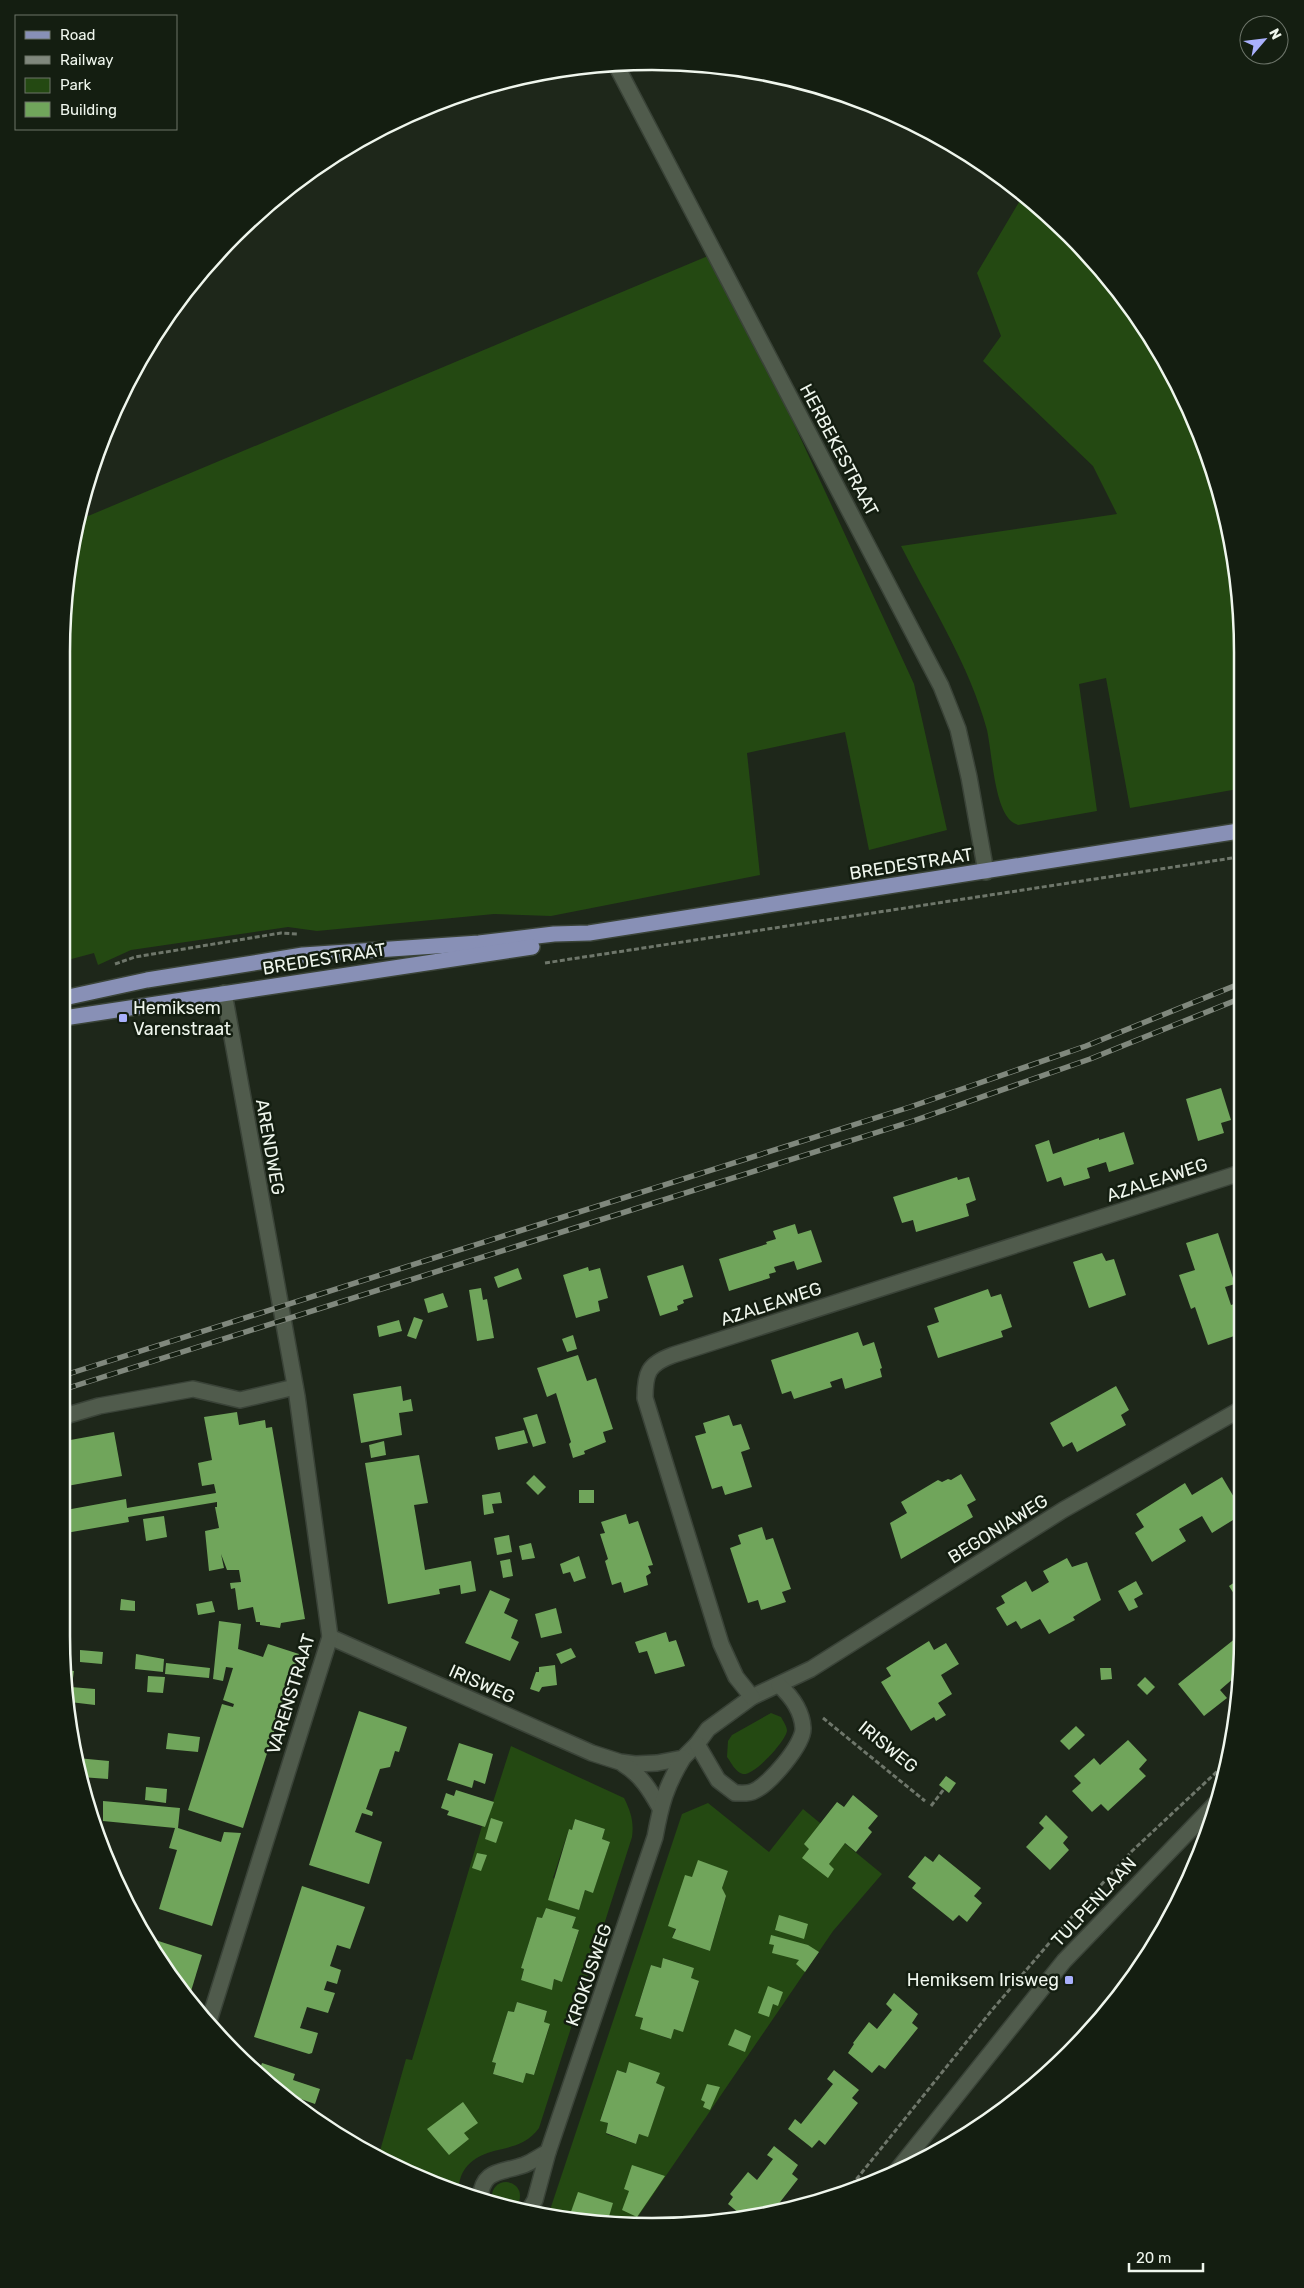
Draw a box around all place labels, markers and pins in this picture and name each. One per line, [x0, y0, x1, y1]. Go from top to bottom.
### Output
place label: Hemiksem Varenstraat [133, 997, 231, 1040]
marker: Hemiksem Varenstraat [117, 1012, 129, 1024]
place label: Hemiksem Irisweg [907, 1969, 1059, 1991]
marker: Hemiksem Irisweg [1063, 1974, 1075, 1986]

